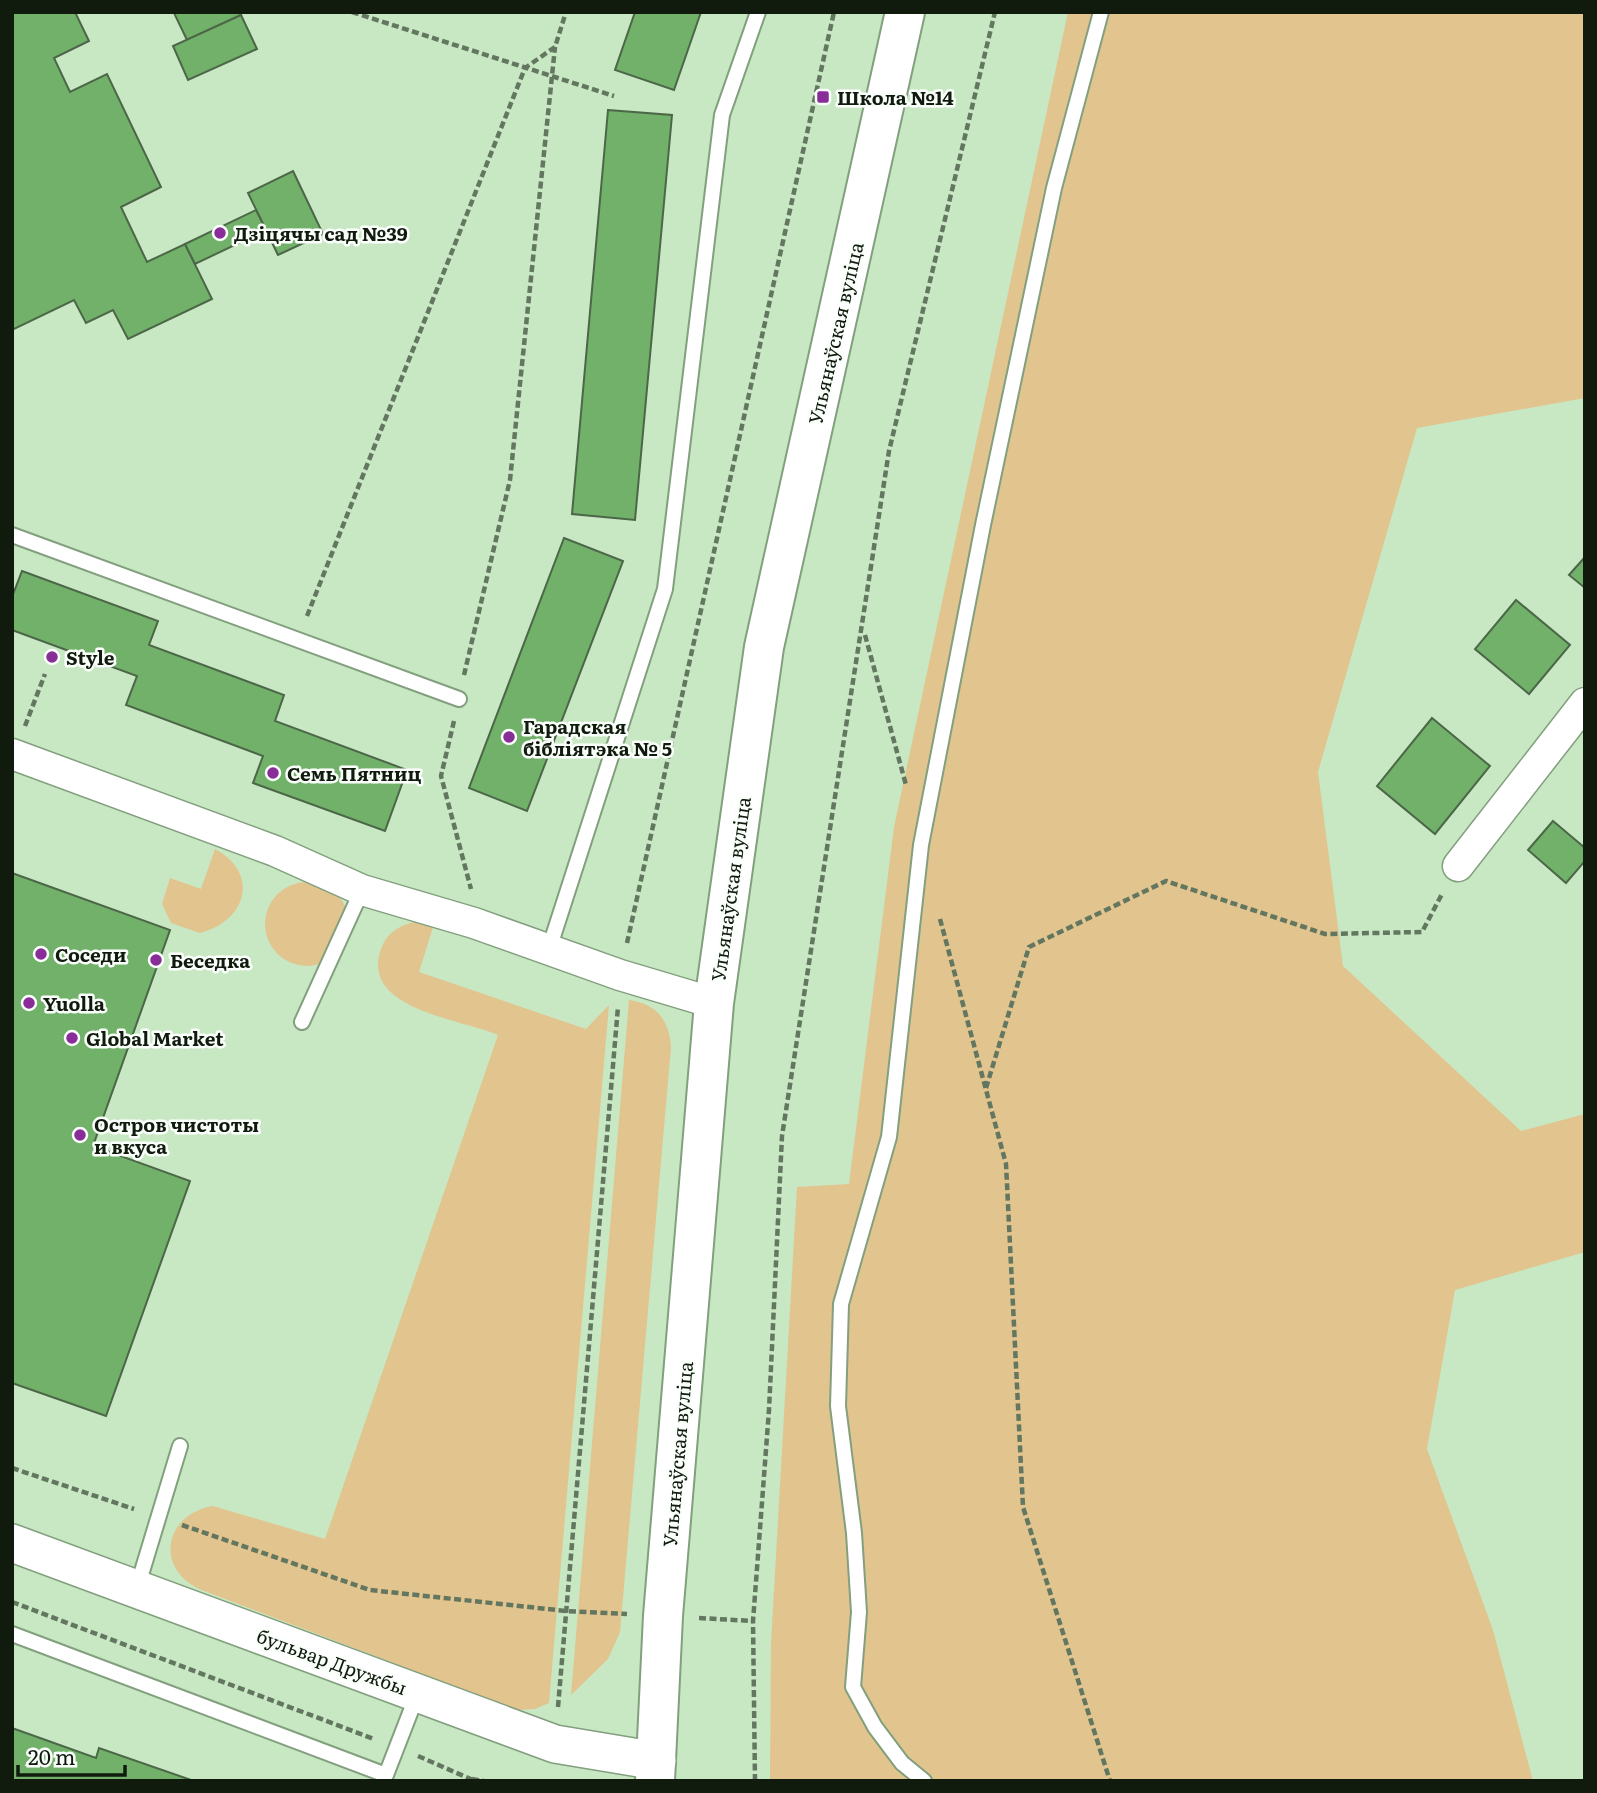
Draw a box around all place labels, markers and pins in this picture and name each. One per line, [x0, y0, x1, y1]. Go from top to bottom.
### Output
place label: Школа №14 [837, 83, 954, 111]
marker: Школа №14 [815, 89, 831, 105]
place label: Дзіцячы сад №39 [234, 219, 408, 247]
marker: Дзіцячы сад №39 [212, 225, 228, 241]
place label: Style [66, 643, 115, 671]
marker: Style [44, 649, 60, 665]
place label: Гарадская бібліятэка № 5 [523, 712, 672, 762]
marker: Гарадская бібліятэка № 5 [501, 729, 517, 745]
place label: Семь Пятниц [287, 759, 422, 787]
marker: Семь Пятниц [265, 765, 281, 781]
place label: Соседи [55, 940, 126, 968]
marker: Соседи [33, 946, 49, 962]
place label: Беседка [170, 946, 250, 974]
marker: Беседка [148, 952, 164, 968]
place label: Yuolla [43, 989, 105, 1017]
marker: Yuolla [21, 995, 37, 1011]
place label: Global Market [86, 1024, 224, 1052]
marker: Global Market [64, 1030, 80, 1046]
place label: Остров чистоты и вкуса [94, 1110, 259, 1160]
marker: Остров чистоты и вкуса [72, 1127, 88, 1143]

